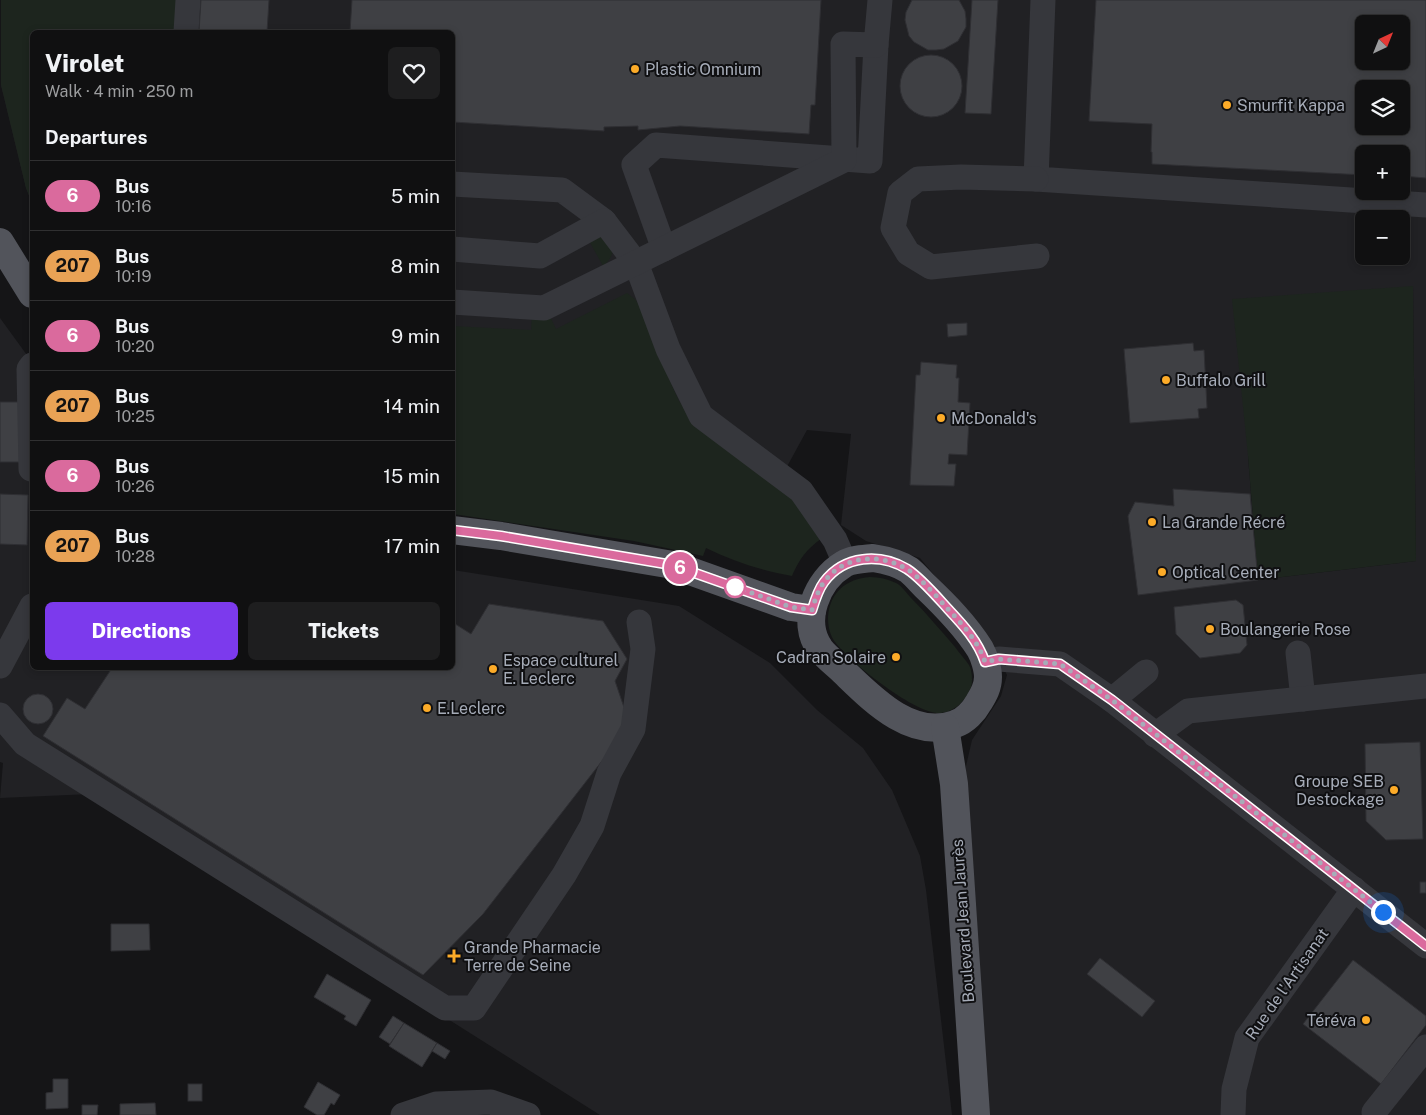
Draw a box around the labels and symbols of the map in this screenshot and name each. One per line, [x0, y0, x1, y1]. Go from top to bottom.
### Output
north arrow [1355, 15, 1410, 70]
place label: Plastic Omnium [645, 60, 761, 79]
marker: Plastic Omnium [629, 63, 641, 75]
place label: Smurfit Kappa [1237, 96, 1345, 115]
marker: Smurfit Kappa [1221, 99, 1233, 111]
place label: Buffalo Grill [1176, 371, 1266, 390]
marker: Buffalo Grill [1160, 374, 1172, 386]
place label: McDonald's [951, 409, 1037, 428]
marker: McDonald's [935, 412, 947, 424]
place label: La Grande Récré [1162, 513, 1285, 532]
marker: La Grande Récré [1146, 516, 1158, 528]
line badge: 6 [664, 552, 696, 584]
place label: Optical Center [1172, 563, 1279, 582]
marker: Optical Center [1156, 566, 1168, 578]
unlabelled marker [724, 576, 746, 598]
place label: Boulangerie Rose [1220, 620, 1351, 639]
marker: Boulangerie Rose [1204, 623, 1216, 635]
place label: Cadran Solaire [776, 648, 886, 667]
place label: Espace culturel E. Leclerc [503, 651, 618, 688]
marker: Cadran Solaire [890, 651, 902, 663]
marker: Espace culturel E. Leclerc [487, 663, 499, 675]
place label: E.Leclerc [437, 699, 505, 718]
marker: E.Leclerc [421, 702, 433, 714]
place label: Groupe SEB Destockage [1294, 772, 1384, 809]
marker: Groupe SEB Destockage [1388, 784, 1400, 796]
street label: Boulevard Jean Jaurès [948, 839, 978, 1003]
your location [1371, 900, 1396, 925]
street label: Rue de l'Artisanat [1241, 925, 1333, 1043]
place label: Grande Pharmacie Terre de Seine [464, 938, 601, 975]
marker: Grande Pharmacie Terre de Seine [448, 950, 460, 962]
place label: Téréva [1307, 1011, 1356, 1030]
marker: Téréva [1360, 1014, 1372, 1026]

